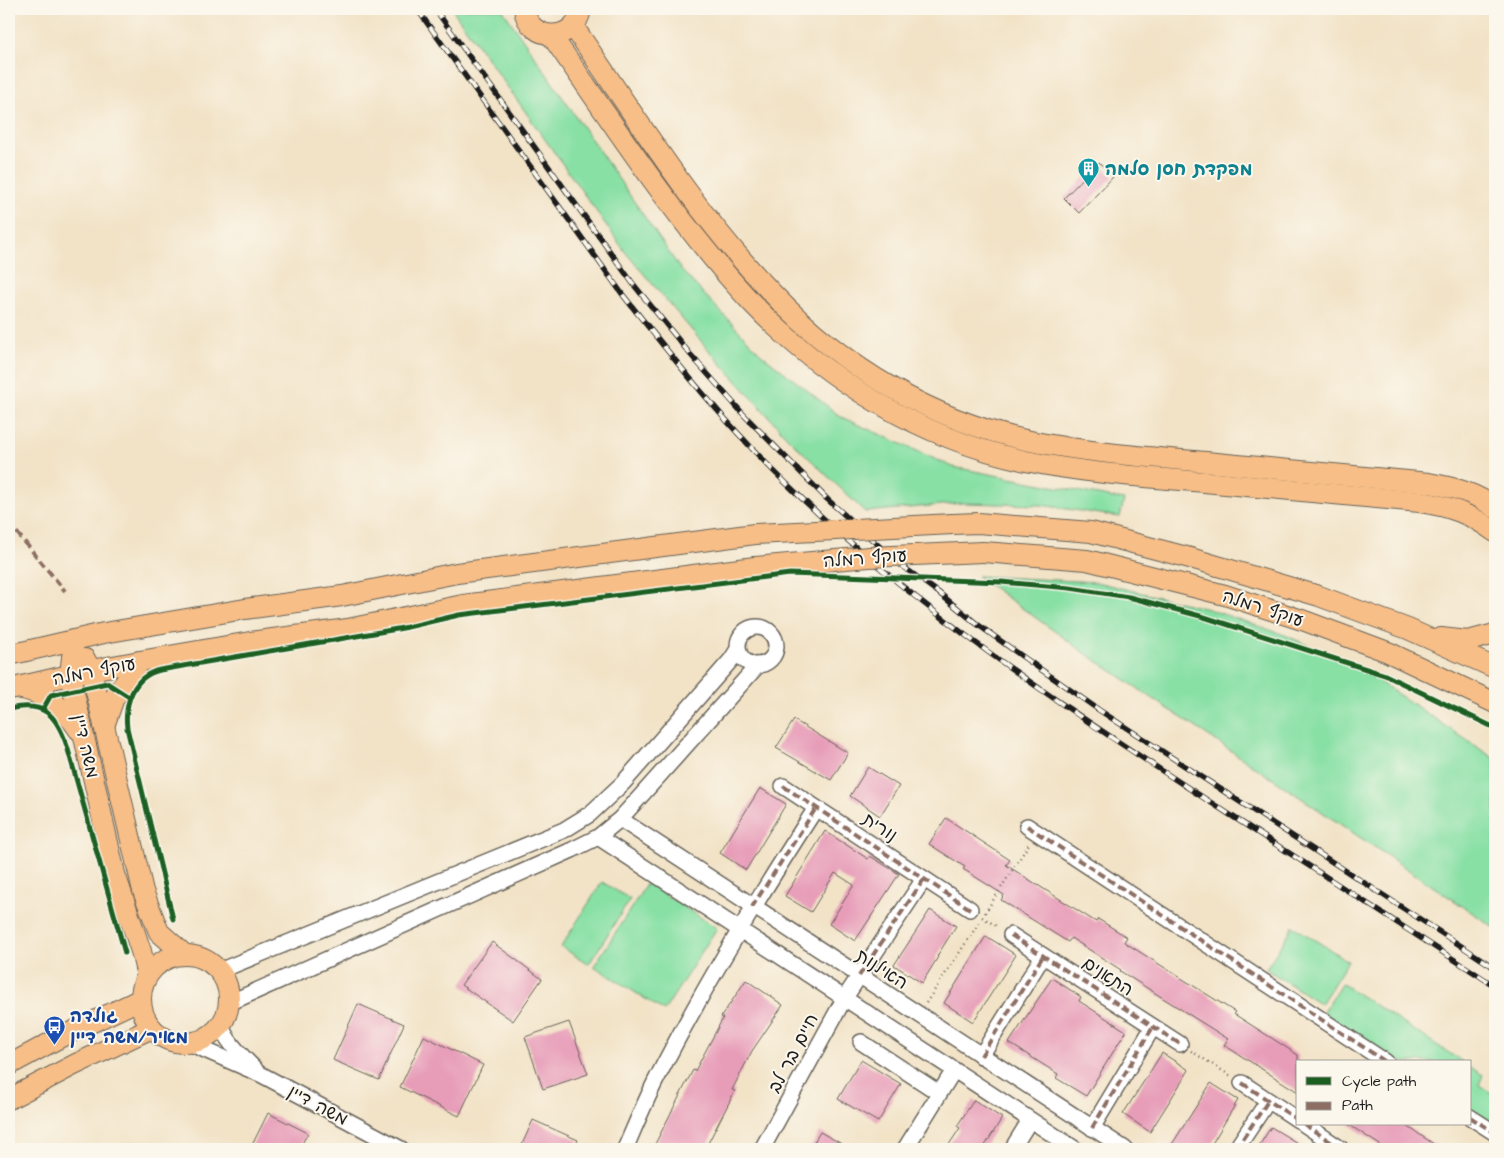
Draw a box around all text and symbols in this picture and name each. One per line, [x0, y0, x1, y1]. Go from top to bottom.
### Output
building icon: מפקדת חסן סלמה [1077, 157, 1101, 188]
place label: מפקדת חסן סלמה [1105, 157, 1252, 182]
street label: עוקף רמלה [822, 543, 908, 574]
street label: עוקף רמלה [1219, 584, 1307, 633]
street label: עוקף רמלה [50, 651, 138, 692]
street label: משה דיין [66, 712, 105, 781]
street label: נורית [857, 806, 902, 848]
street label: האילנות [851, 943, 913, 996]
street label: התאנים [1077, 951, 1138, 1002]
place label: גולדה מאיר/משה דיין [70, 1004, 188, 1050]
street label: חיים בר לב [762, 1009, 825, 1097]
bus stop icon: גולדה מאיר/משה דיין [42, 1014, 66, 1045]
legend [1296, 1060, 1472, 1126]
text: Cycle path [1342, 1071, 1417, 1093]
street label: משה דיין [283, 1079, 352, 1132]
text: Path [1342, 1095, 1373, 1116]

